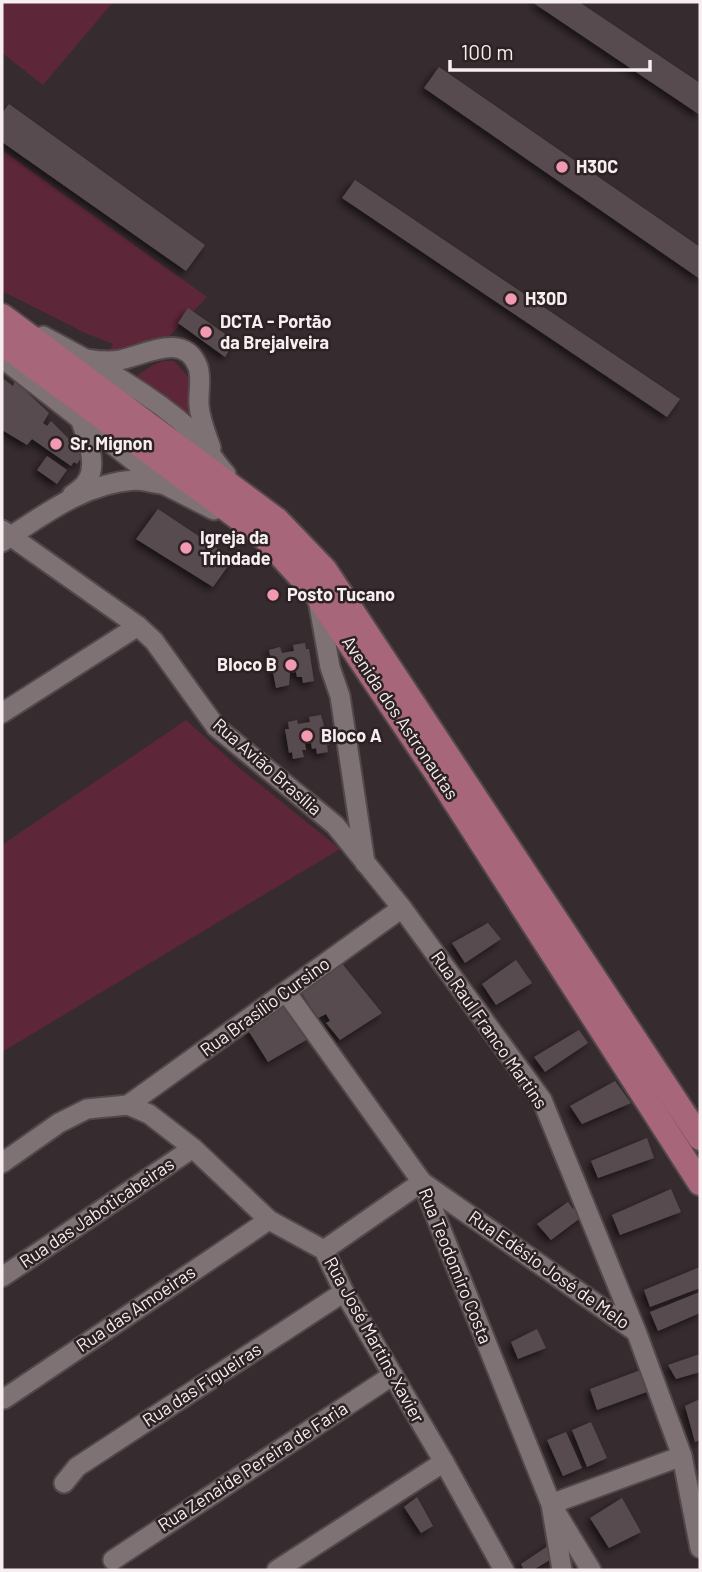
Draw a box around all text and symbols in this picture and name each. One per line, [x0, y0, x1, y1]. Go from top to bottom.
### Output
scale bar [450, 28, 650, 72]
text: 100 m [461, 39, 514, 64]
place label: H30C [576, 155, 618, 177]
marker: H30C [554, 159, 570, 175]
place label: H30D [525, 287, 567, 309]
marker: H30D [503, 291, 519, 307]
place label: DCTA - Portão da Brejalveira [220, 310, 332, 353]
marker: DCTA - Portão da Brejalveira [198, 324, 214, 340]
place label: Sr. Mignon [70, 432, 152, 454]
marker: Sr. Mignon [48, 436, 64, 452]
place label: Igreja da Trindade [200, 526, 271, 569]
marker: Igreja da Trindade [178, 540, 194, 556]
place label: Posto Tucano [287, 583, 395, 605]
marker: Posto Tucano [265, 587, 281, 603]
street label: Avenida dos Astronautas [338, 632, 464, 803]
place label: Bloco B [217, 653, 277, 675]
marker: Bloco B [283, 657, 299, 673]
street label: Rua Avião Brasília [209, 713, 327, 819]
place label: Bloco A [321, 724, 382, 746]
marker: Bloco A [299, 728, 315, 744]
street label: Rua Raul Franco Martins [427, 946, 553, 1113]
street label: Rua Brasílio Cursino [195, 952, 333, 1061]
street label: Rua das Jaboticabeiras [15, 1152, 178, 1272]
street label: Rua Teodomiro Costa [415, 1185, 497, 1347]
street label: Rua Edésio José de Melo [465, 1205, 634, 1333]
street label: Rua José Martins Xavier [320, 1253, 430, 1427]
street label: Rua das Amoeiras [72, 1260, 199, 1356]
street label: Rua das Figueiras [138, 1338, 265, 1431]
street label: Rua Zenaide Pereira de Faria [154, 1397, 351, 1536]

